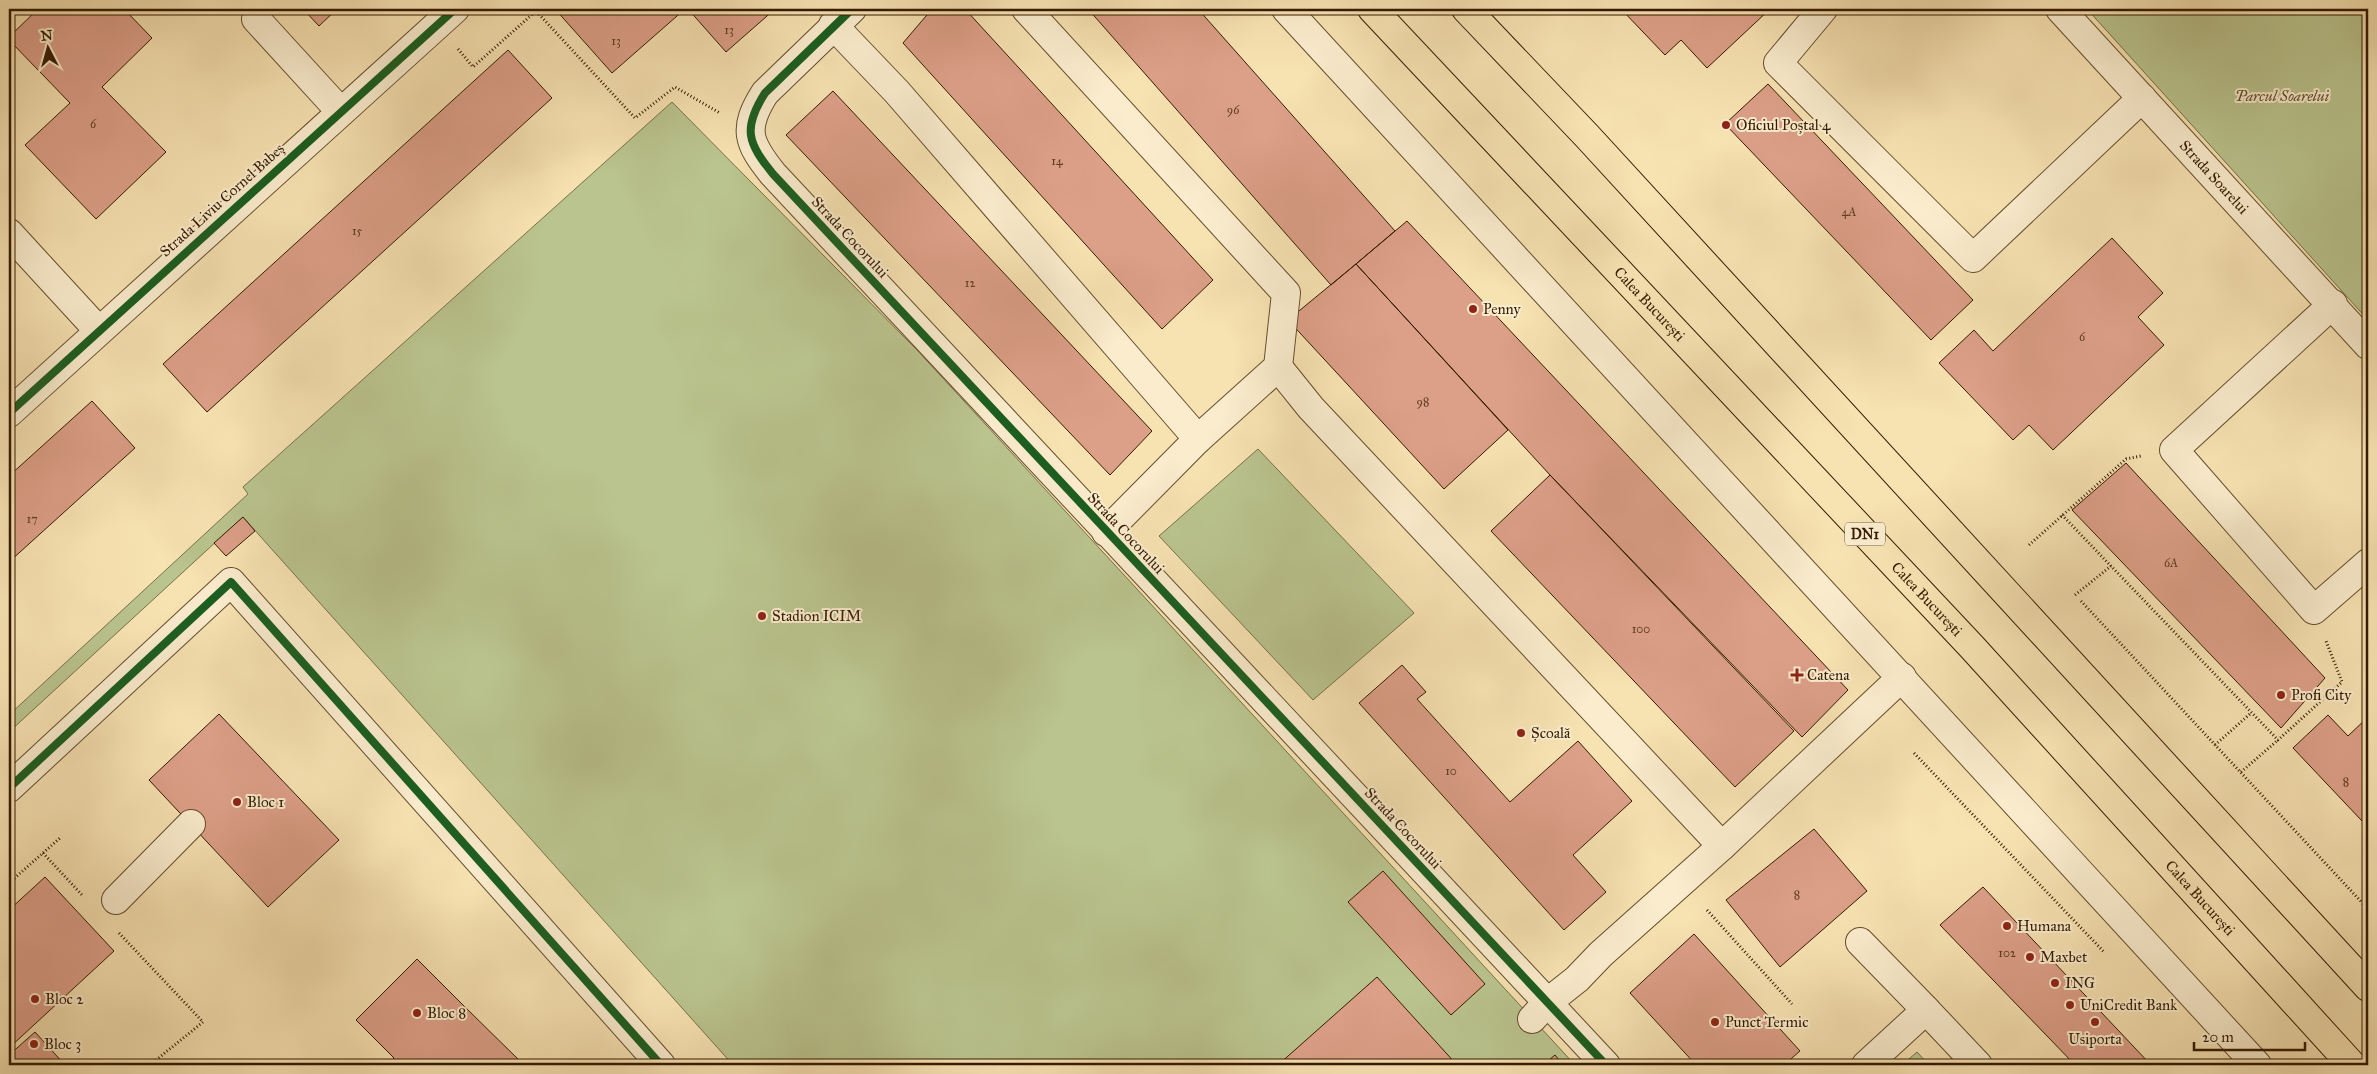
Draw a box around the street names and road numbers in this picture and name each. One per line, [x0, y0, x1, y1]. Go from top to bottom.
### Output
street label: Strada Soarelui [2176, 136, 2252, 218]
street label: Strada Liviu Cornel Babeș [156, 139, 288, 261]
street label: Strada Cocorului [808, 193, 892, 281]
street label: Calea București [1610, 263, 1689, 345]
street label: Strada Cocorului [1084, 489, 1168, 577]
road number: DN1 [1845, 522, 1885, 546]
street label: Calea București [1888, 558, 1966, 640]
street label: Strada Cocorului [1361, 784, 1445, 872]
street label: Calea București [2161, 857, 2239, 939]

